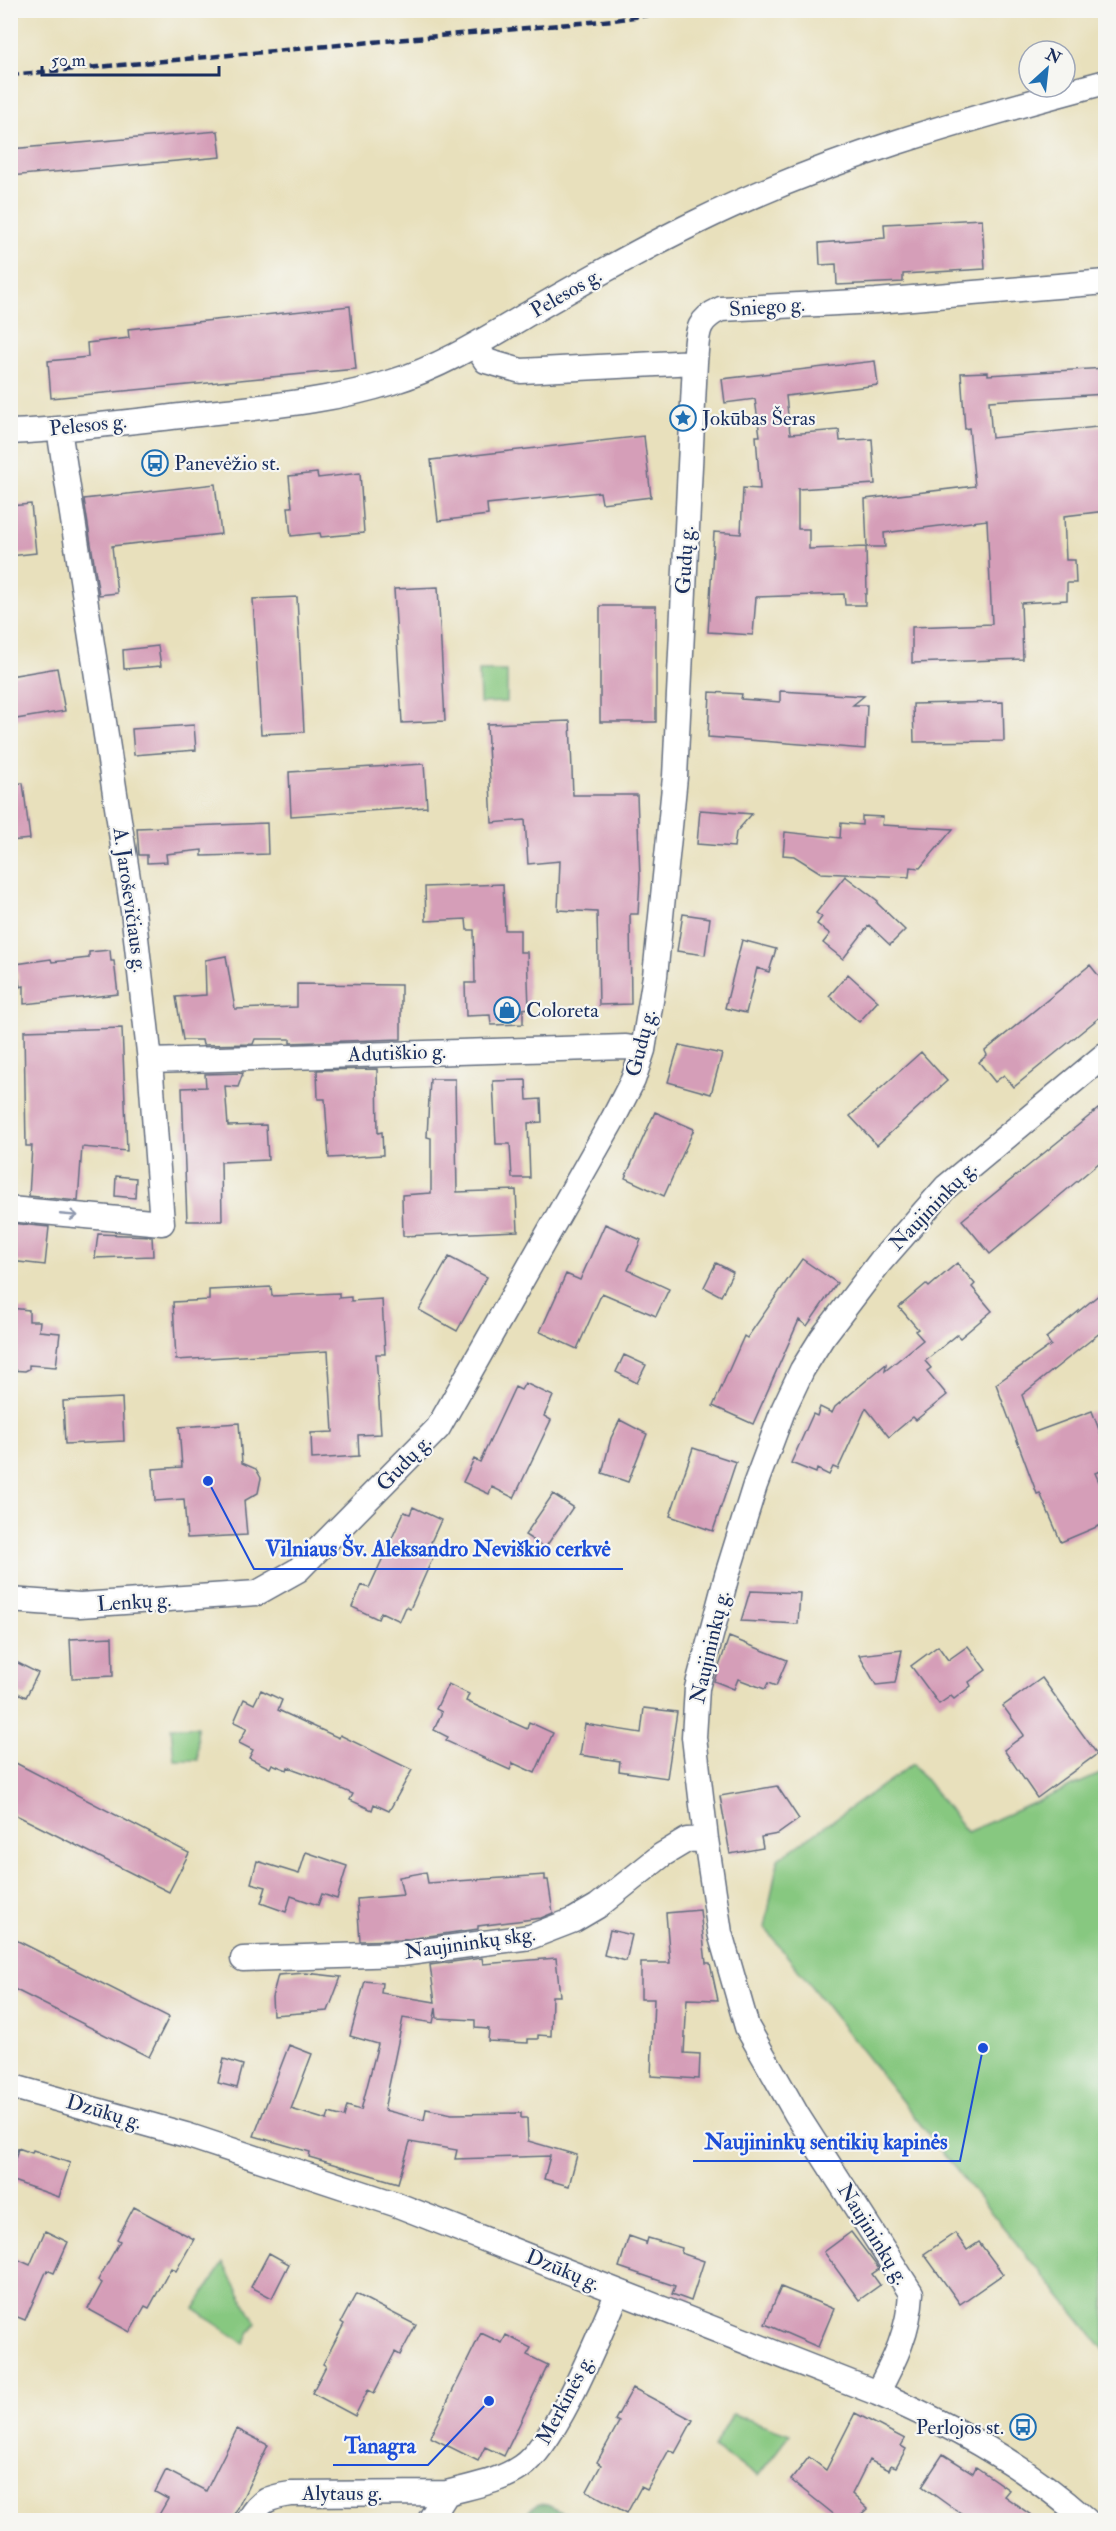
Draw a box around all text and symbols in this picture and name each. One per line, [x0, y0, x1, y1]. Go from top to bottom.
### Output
scale bar [42, 39, 219, 77]
north arrow [1017, 39, 1077, 99]
text: N [1042, 44, 1065, 69]
text: 50 m [51, 49, 86, 72]
street label: Pelesos g. [526, 262, 606, 324]
street label: Sniego g. [728, 291, 806, 323]
place icon: Jokūbas Šeras [668, 403, 698, 433]
place label: Jokūbas Šeras [701, 405, 816, 432]
street label: Pelesos g. [48, 408, 128, 442]
bus stop icon: Panevėžio st. [140, 448, 170, 478]
place label: Panevėžio st. [174, 450, 280, 477]
street label: Gudų g. [670, 525, 700, 595]
street label: A. Jaroševičiaus g. [106, 825, 154, 974]
shop icon: Coloreta [492, 995, 522, 1025]
place label: Coloreta [526, 997, 599, 1024]
street label: Gudų g. [620, 1007, 662, 1079]
street label: Adutiškio g. [346, 1038, 447, 1068]
street label: Naujininkų g. [883, 1155, 983, 1257]
one-way arrow [58, 1209, 78, 1220]
street label: Gudų g. [371, 1429, 437, 1497]
callout: Vilniaus Šv. Aleksandro Neviškio cerkvė [254, 1529, 623, 1569]
text: Vilniaus Šv. Aleksandro Neviškio cerkvė [264, 1533, 612, 1563]
street label: Lenkų g. [96, 1586, 172, 1618]
street label: Naujininkų g. [684, 1588, 736, 1706]
street label: Naujininkų skg. [403, 1920, 537, 1966]
street label: Dzūkų g. [63, 2088, 145, 2136]
callout: Naujininkų sentikių kapinės [693, 2121, 960, 2161]
text: Naujininkų sentikių kapinės [703, 2128, 948, 2157]
street label: Naujininkų g. [831, 2178, 915, 2290]
street label: Dzūkų g. [522, 2243, 604, 2297]
street label: Merkinės g. [530, 2351, 600, 2449]
bus stop icon: Perlojos st. [1008, 2412, 1038, 2442]
place label: Perlojos st. [916, 2414, 1004, 2441]
callout: Tanagra [333, 2425, 428, 2465]
text: Tanagra [343, 2432, 417, 2461]
street label: Alytaus g. [301, 2480, 382, 2507]

